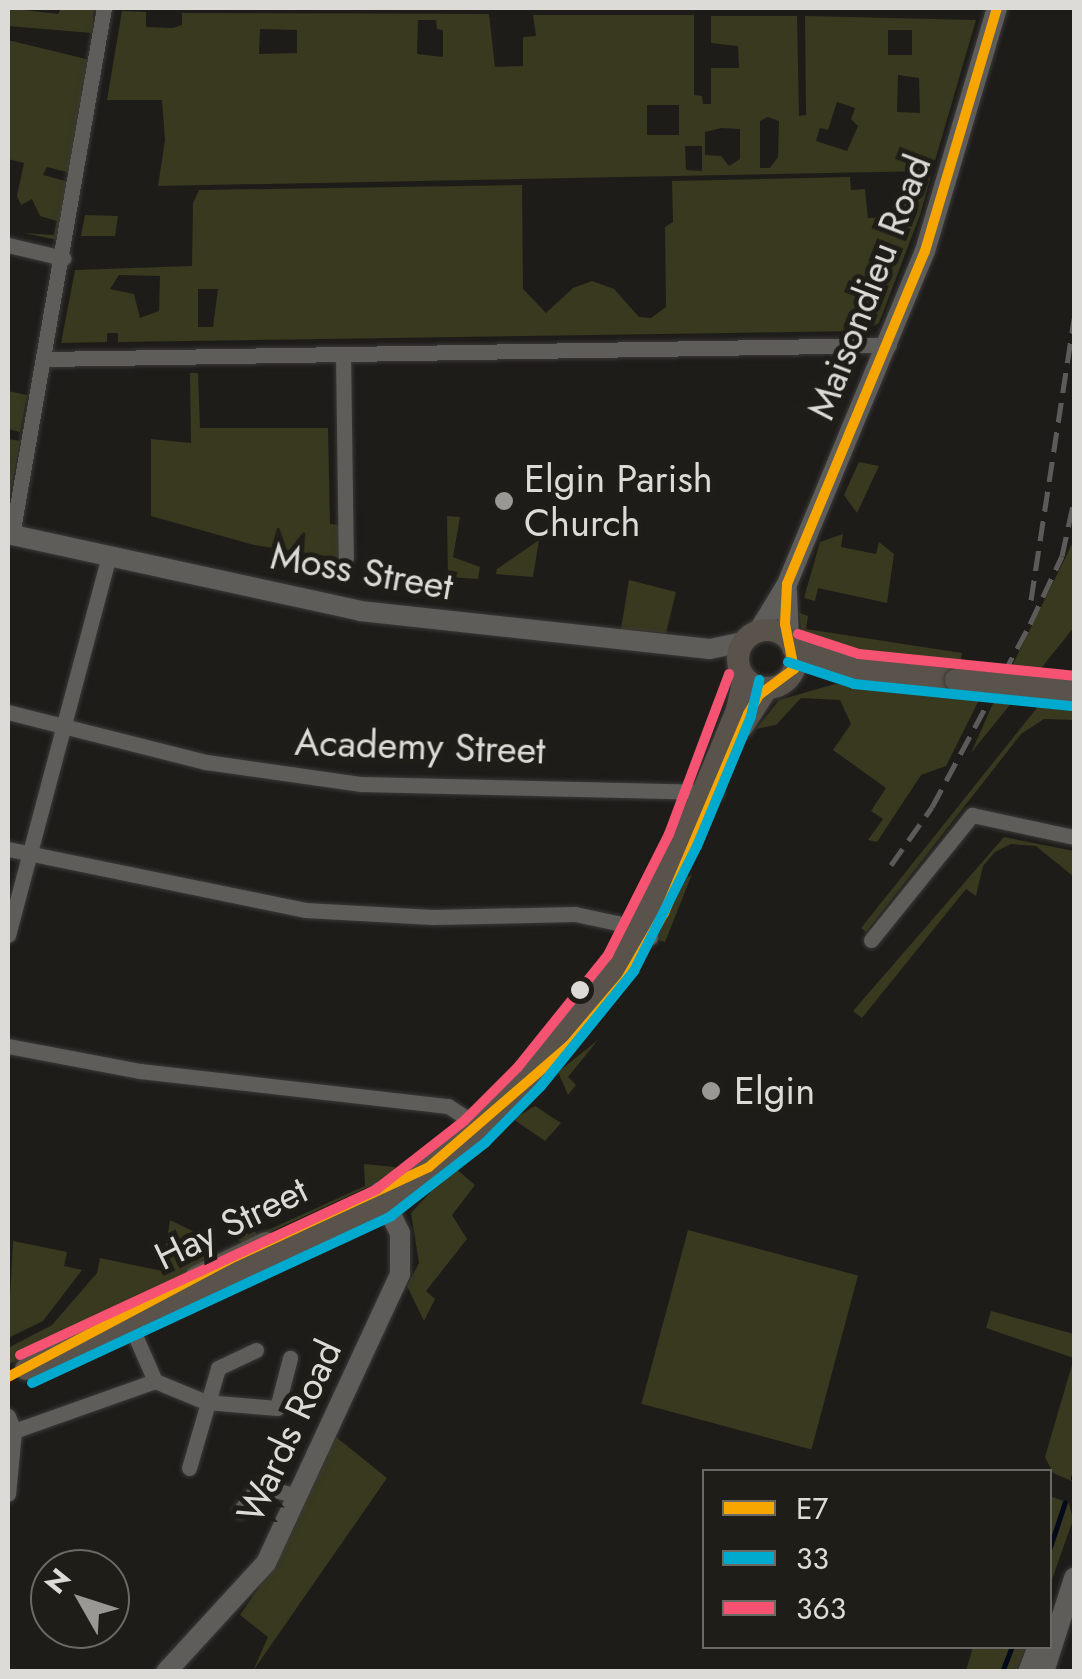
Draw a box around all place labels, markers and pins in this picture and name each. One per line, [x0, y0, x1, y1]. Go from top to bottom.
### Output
place label: Elgin Parish Church [524, 456, 713, 546]
marker: Elgin Parish Church [493, 490, 515, 512]
unlabelled marker [570, 980, 590, 1000]
place label: Elgin [734, 1068, 815, 1114]
marker: Elgin [698, 1078, 724, 1104]

